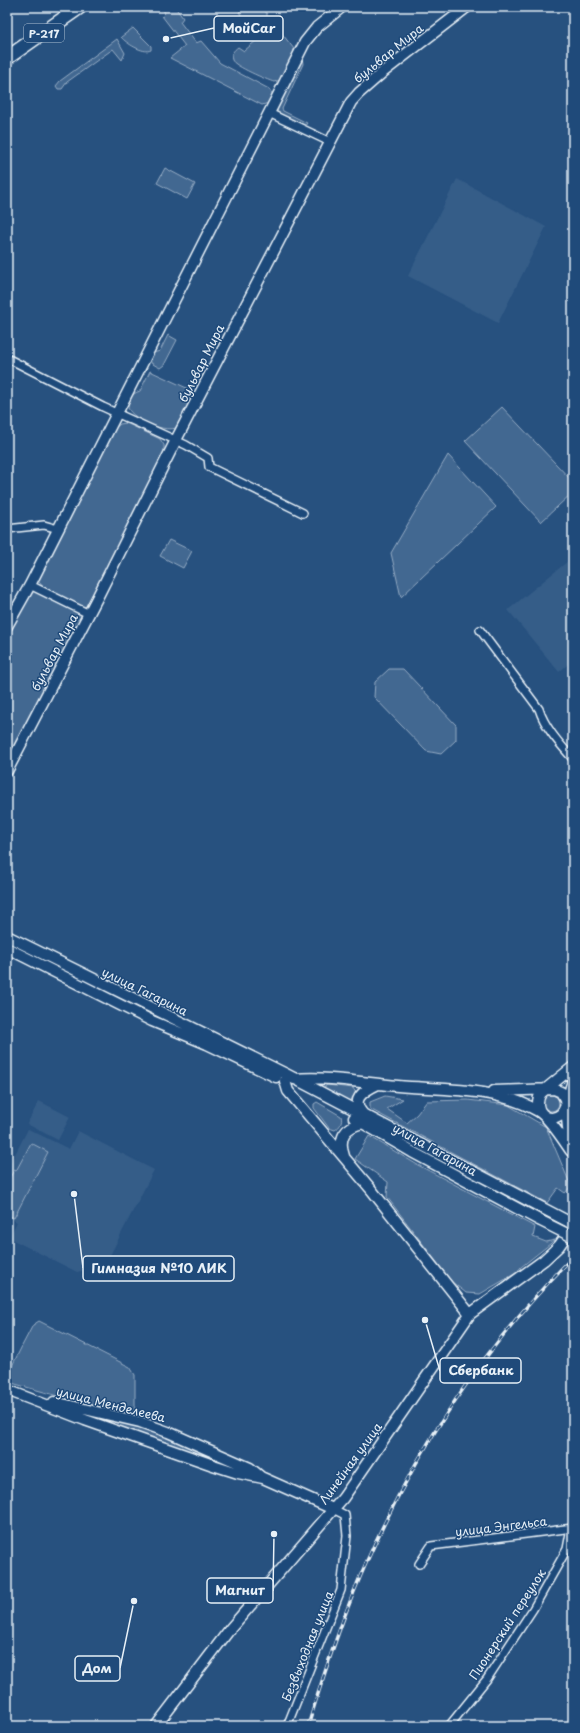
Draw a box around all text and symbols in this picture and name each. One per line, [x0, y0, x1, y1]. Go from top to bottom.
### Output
callout: МойCar [214, 16, 283, 41]
text: МойCar [223, 18, 276, 37]
street label: бульвар Мира [349, 19, 427, 87]
road number: Р-217 [24, 24, 64, 42]
street label: бульвар Мира [174, 321, 229, 405]
street label: бульвар Мира [26, 610, 82, 694]
street label: улица Гагарина [99, 962, 191, 1020]
street label: улица Гагарина [390, 1118, 481, 1180]
callout: Гимназия №10 ЛИК [83, 1256, 234, 1281]
text: Гимназия №10 ЛИК [91, 1258, 227, 1277]
callout: Сбербанк [440, 1358, 521, 1383]
text: Сбербанк [448, 1360, 514, 1379]
street label: улица Менделеева [54, 1382, 168, 1426]
street label: Линейная улица [314, 1418, 386, 1508]
street label: улица Энгельса [454, 1511, 549, 1541]
street label: Пионерский переулок [464, 1564, 550, 1683]
callout: Магнит [207, 1578, 273, 1603]
text: Магнит [215, 1580, 266, 1599]
street label: Безвыходная улица [277, 1588, 338, 1704]
callout: Дом [75, 1656, 120, 1681]
text: Дом [81, 1658, 112, 1677]

